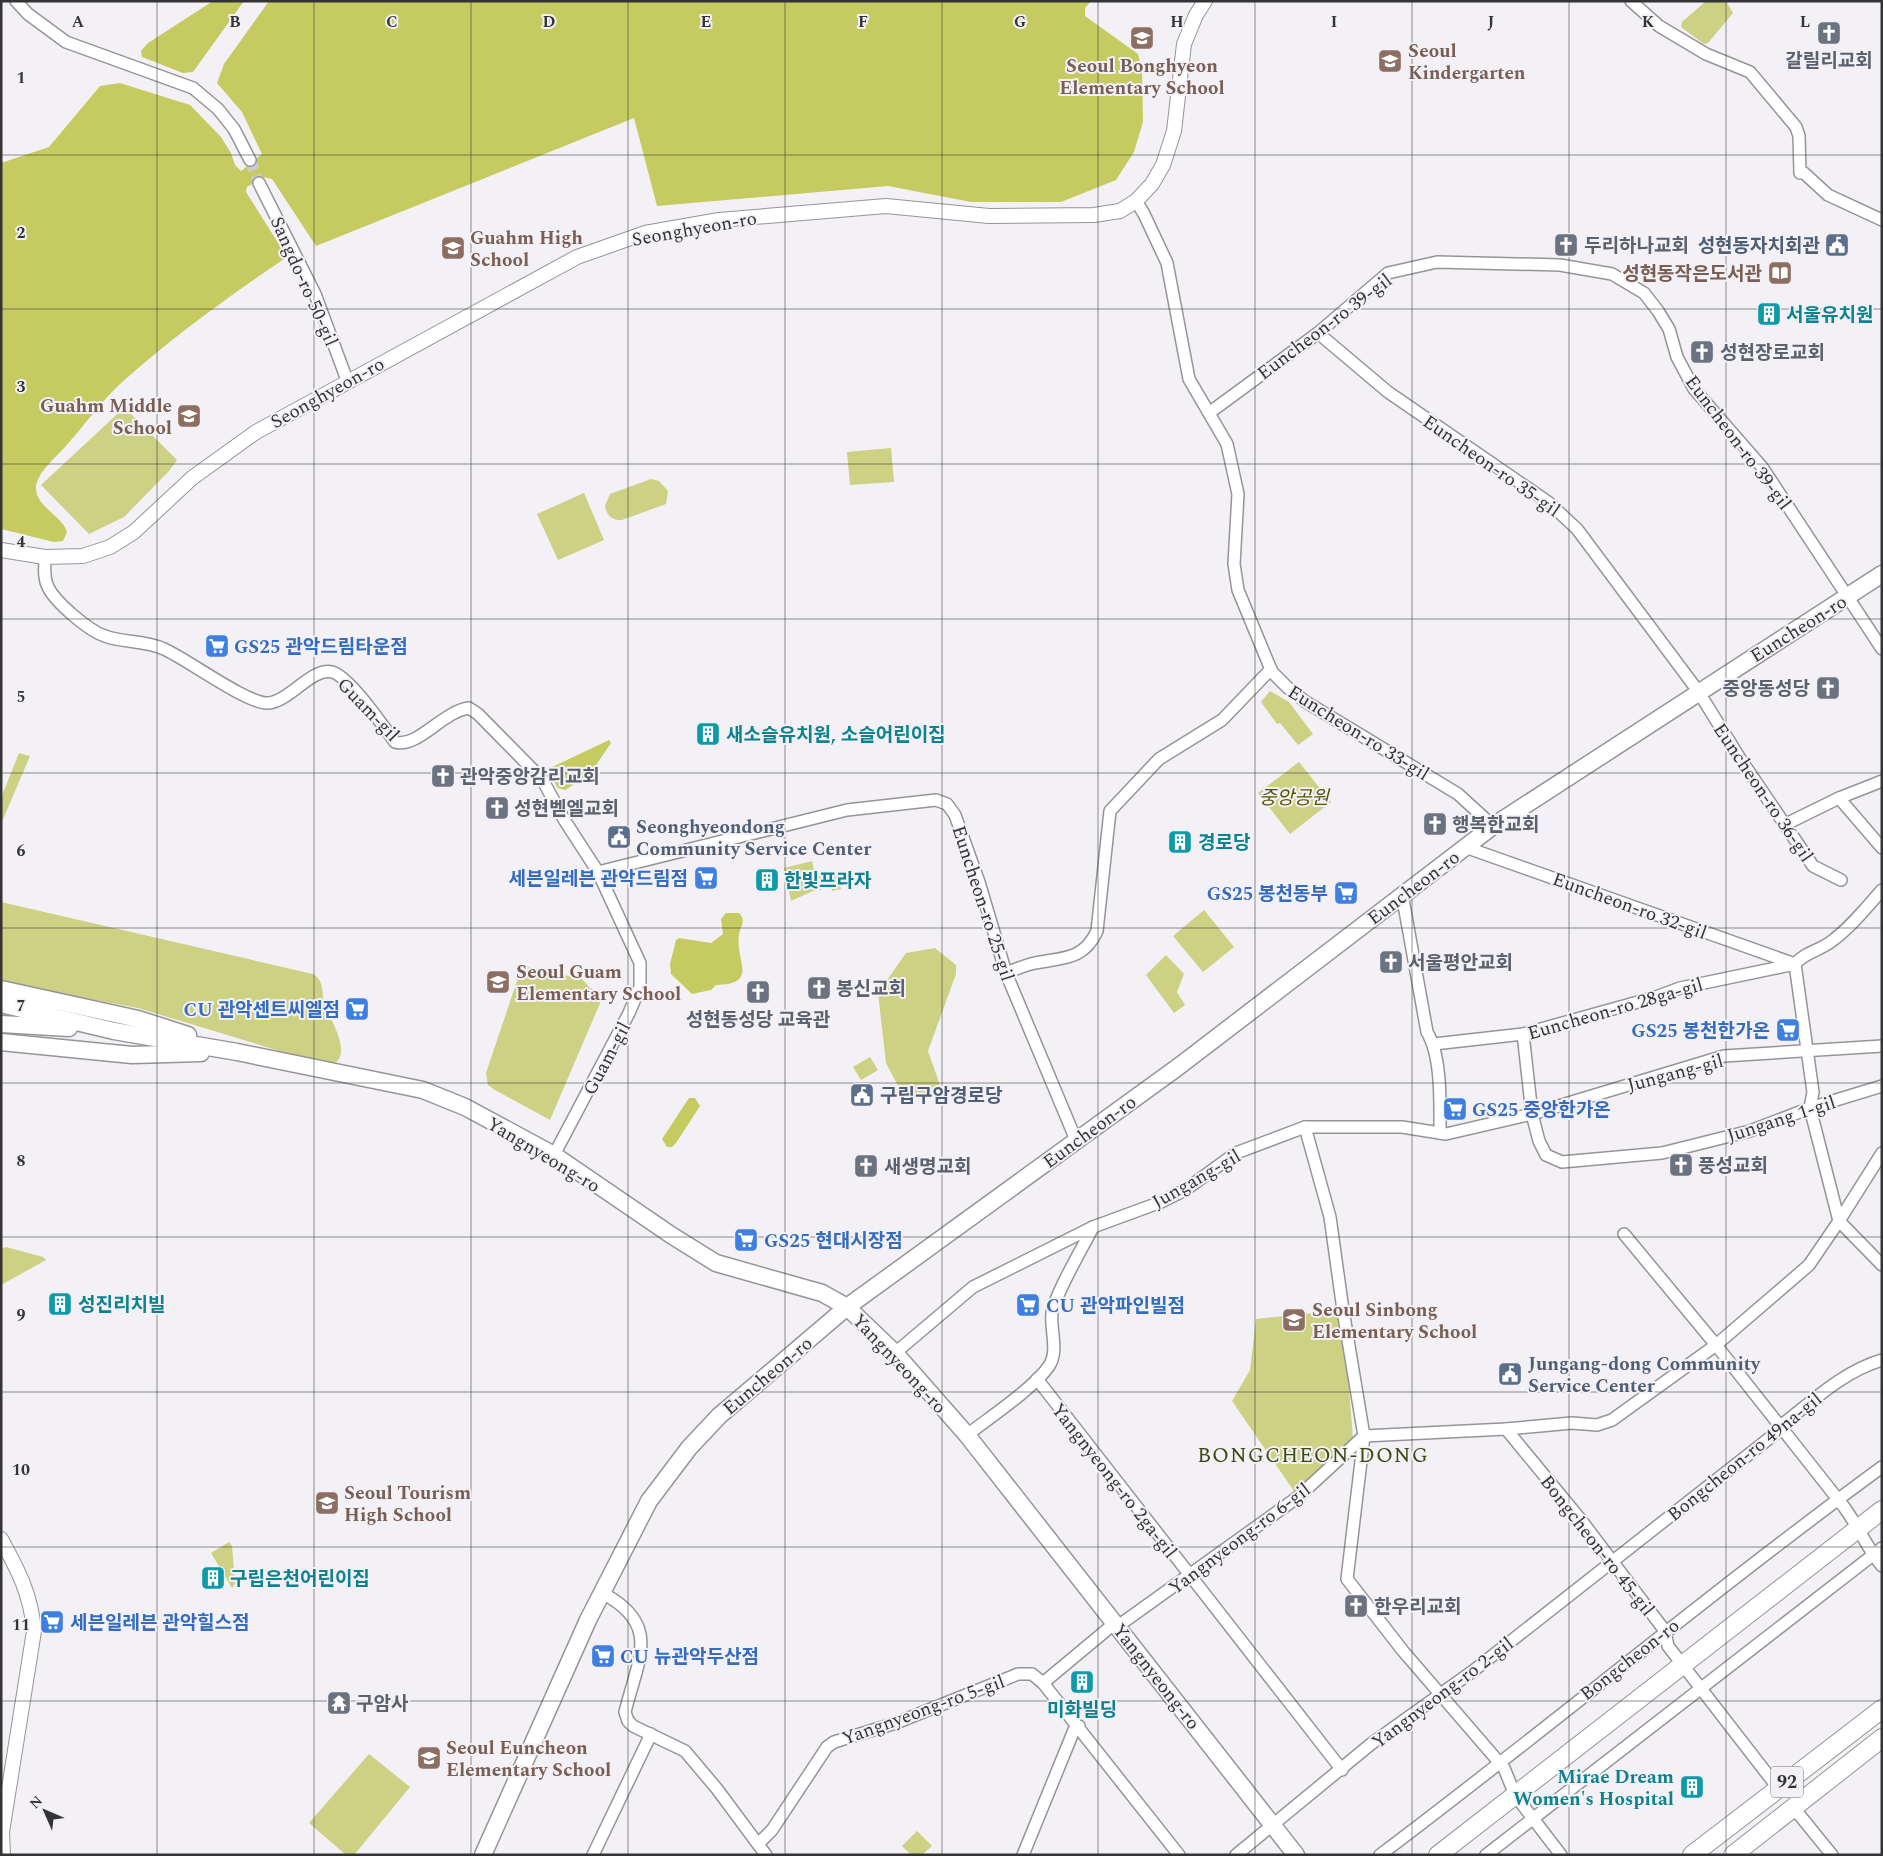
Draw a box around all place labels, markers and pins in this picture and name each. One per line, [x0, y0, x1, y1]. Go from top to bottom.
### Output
church icon: 갈릴리교회 [1816, 20, 1842, 46]
school or university icon: Seoul Bonghyeon Elementary School [1129, 25, 1155, 51]
place label: Seoul Kindergarten [1408, 37, 1526, 88]
place label: 갈릴리교회 [1785, 47, 1873, 76]
school or university icon: Seoul Kindergarten [1377, 48, 1403, 74]
place label: Seoul Bonghyeon Elementary School [1059, 52, 1225, 103]
place label: Guahm High School [470, 224, 583, 275]
church icon: 두리하나교회 [1553, 232, 1579, 258]
place label: 두리하나교회 [1584, 232, 1689, 261]
place label: 성현동자치회관 [1698, 232, 1821, 261]
public building icon: 성현동자치회관 [1824, 232, 1850, 258]
school or university icon: Guahm High School [440, 235, 466, 261]
place label: 성현동작은도서관 [1622, 260, 1763, 289]
library icon: 성현동작은도서관 [1767, 260, 1793, 286]
building icon: 서울유치원 [1756, 301, 1782, 327]
place label: 서울유치원 [1786, 301, 1873, 330]
church icon: 성현장로교회 [1689, 339, 1715, 365]
place label: 성현장로교회 [1720, 339, 1825, 368]
place label: Guahm Middle School [40, 392, 172, 443]
school or university icon: Guahm Middle School [176, 403, 202, 429]
supermarket icon: GS25 관악드림타운점 [204, 633, 230, 659]
place label: GS25 관악드림타운점 [234, 633, 408, 662]
place label: 중앙동성당 [1723, 675, 1811, 704]
church icon: 중앙동성당 [1815, 675, 1841, 701]
building icon: 새소슬유치원, 소슬어린이집 [695, 721, 721, 747]
place label: 새소슬유치원, 소슬어린이집 [726, 721, 946, 750]
church icon: 관악중앙감리교회 [430, 763, 456, 789]
place label: 관악중앙감리교회 [460, 763, 600, 792]
church icon: 성현벧엘교회 [484, 795, 510, 821]
place label: 성현벧엘교회 [514, 795, 619, 824]
church icon: 행복한교회 [1422, 811, 1448, 837]
place label: 행복한교회 [1452, 811, 1539, 840]
place label: Seonghyeondong Community Service Center [636, 813, 872, 864]
public building icon: Seonghyeondong Community Service Center [606, 824, 632, 850]
building icon: 경로당 [1167, 829, 1193, 855]
place label: 경로당 [1198, 829, 1251, 858]
place label: 세븐일레븐 관악드림점 [508, 865, 688, 894]
supermarket icon: 세븐일레븐 관악드림점 [693, 865, 719, 891]
building icon: 한빛프라자 [754, 867, 780, 893]
place label: 한빛프라자 [784, 867, 872, 896]
place label: GS25 봉천동부 [1207, 880, 1328, 909]
supermarket icon: GS25 봉천동부 [1333, 880, 1359, 906]
church icon: 서울평안교회 [1378, 949, 1404, 975]
place label: 서울평안교회 [1408, 949, 1513, 978]
place label: Seoul Guam Elementary School [516, 958, 681, 1009]
school or university icon: Seoul Guam Elementary School [485, 969, 511, 995]
church icon: 봉신교회 [806, 975, 832, 1001]
place label: 봉신교회 [836, 975, 906, 1004]
church icon: 성현동성당 교육관 [745, 979, 771, 1005]
place label: CU 관악센트씨엘점 [184, 996, 340, 1025]
supermarket icon: CU 관악센트씨엘점 [344, 996, 370, 1022]
place label: 성현동성당 교육관 [686, 1006, 831, 1035]
place label: GS25 봉천한가온 [1631, 1017, 1770, 1046]
supermarket icon: GS25 봉천한가온 [1775, 1017, 1801, 1043]
public building icon: 구립구암경로당 [849, 1082, 875, 1108]
place label: 구립구암경로당 [880, 1082, 1003, 1111]
supermarket icon: GS25 중앙한가온 [1442, 1096, 1468, 1122]
place label: GS25 중앙한가온 [1472, 1096, 1611, 1125]
church icon: 풍성교회 [1668, 1152, 1694, 1178]
place label: 풍성교회 [1698, 1152, 1768, 1181]
church icon: 새생명교회 [853, 1153, 879, 1179]
place label: 새생명교회 [884, 1153, 971, 1182]
supermarket icon: GS25 현대시장점 [733, 1227, 759, 1253]
place label: GS25 현대시장점 [764, 1227, 903, 1256]
building icon: 성진리치빌 [47, 1291, 73, 1317]
place label: 성진리치빌 [78, 1291, 165, 1320]
supermarket icon: CU 관악파인빌점 [1015, 1292, 1041, 1318]
place label: CU 관악파인빌점 [1046, 1292, 1185, 1321]
place label: Seoul Sinbong Elementary School [1312, 1296, 1477, 1347]
school or university icon: Seoul Sinbong Elementary School [1281, 1307, 1307, 1333]
place label: Jungang-dong Community Service Center [1528, 1350, 1761, 1401]
public building icon: Jungang-dong Community Service Center [1497, 1361, 1523, 1387]
place label: Seoul Tourism High School [344, 1479, 471, 1530]
school or university icon: Seoul Tourism High School [314, 1490, 340, 1516]
building icon: 구립은천어린이집 [200, 1565, 226, 1591]
place label: 구립은천어린이집 [230, 1565, 370, 1594]
church icon: 한우리교회 [1343, 1593, 1369, 1619]
place label: 한우리교회 [1374, 1593, 1461, 1622]
supermarket icon: 세븐일레븐 관악힐스점 [39, 1609, 65, 1635]
place label: 세븐일레븐 관악힐스점 [70, 1609, 250, 1638]
supermarket icon: CU 뉴관악두산점 [590, 1643, 616, 1669]
place label: CU 뉴관악두산점 [620, 1643, 759, 1672]
building icon: 미화빌딩 [1069, 1669, 1095, 1695]
temple icon: 구암사 [326, 1690, 352, 1716]
place label: 구암사 [356, 1690, 409, 1719]
place label: 미화빌딩 [1047, 1696, 1117, 1725]
place label: Seoul Euncheon Elementary School [446, 1734, 611, 1785]
school or university icon: Seoul Euncheon Elementary School [416, 1745, 442, 1771]
place label: Mirae Dream Women's Hospital [1513, 1763, 1674, 1814]
building icon: Mirae Dream Women's Hospital [1679, 1774, 1705, 1800]

